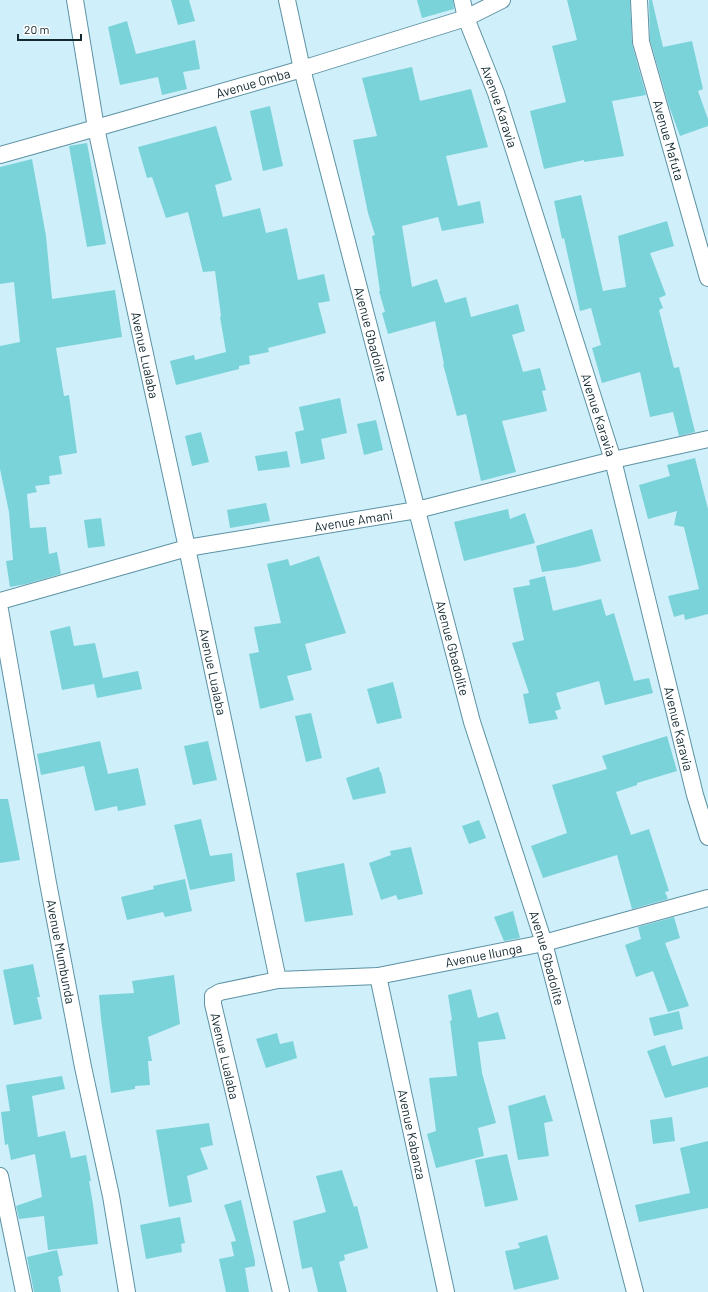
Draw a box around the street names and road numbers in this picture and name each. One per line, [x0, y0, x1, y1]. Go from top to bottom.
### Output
street label: Avenue Karavia [478, 63, 521, 150]
street label: Avenue Omba [214, 65, 292, 101]
street label: Avenue Mafuta [650, 98, 688, 182]
street label: Avenue Gbadolite [351, 285, 391, 384]
street label: Avenue Lualaba [128, 310, 162, 400]
street label: Avenue Karavia [578, 371, 619, 458]
street label: Avenue Amani [313, 506, 394, 535]
street label: Avenue Gbadolite [433, 599, 473, 697]
street label: Avenue Lualaba [196, 627, 230, 717]
street label: Avenue Karavia [661, 685, 697, 772]
street label: Avenue Mumbunda [43, 898, 79, 1005]
street label: Avenue Gbadolite [526, 909, 568, 1007]
street label: Avenue Ilunga [444, 940, 523, 970]
street label: Avenue Lualaba [207, 1011, 243, 1101]
street label: Avenue Kabanza [395, 1088, 430, 1181]

